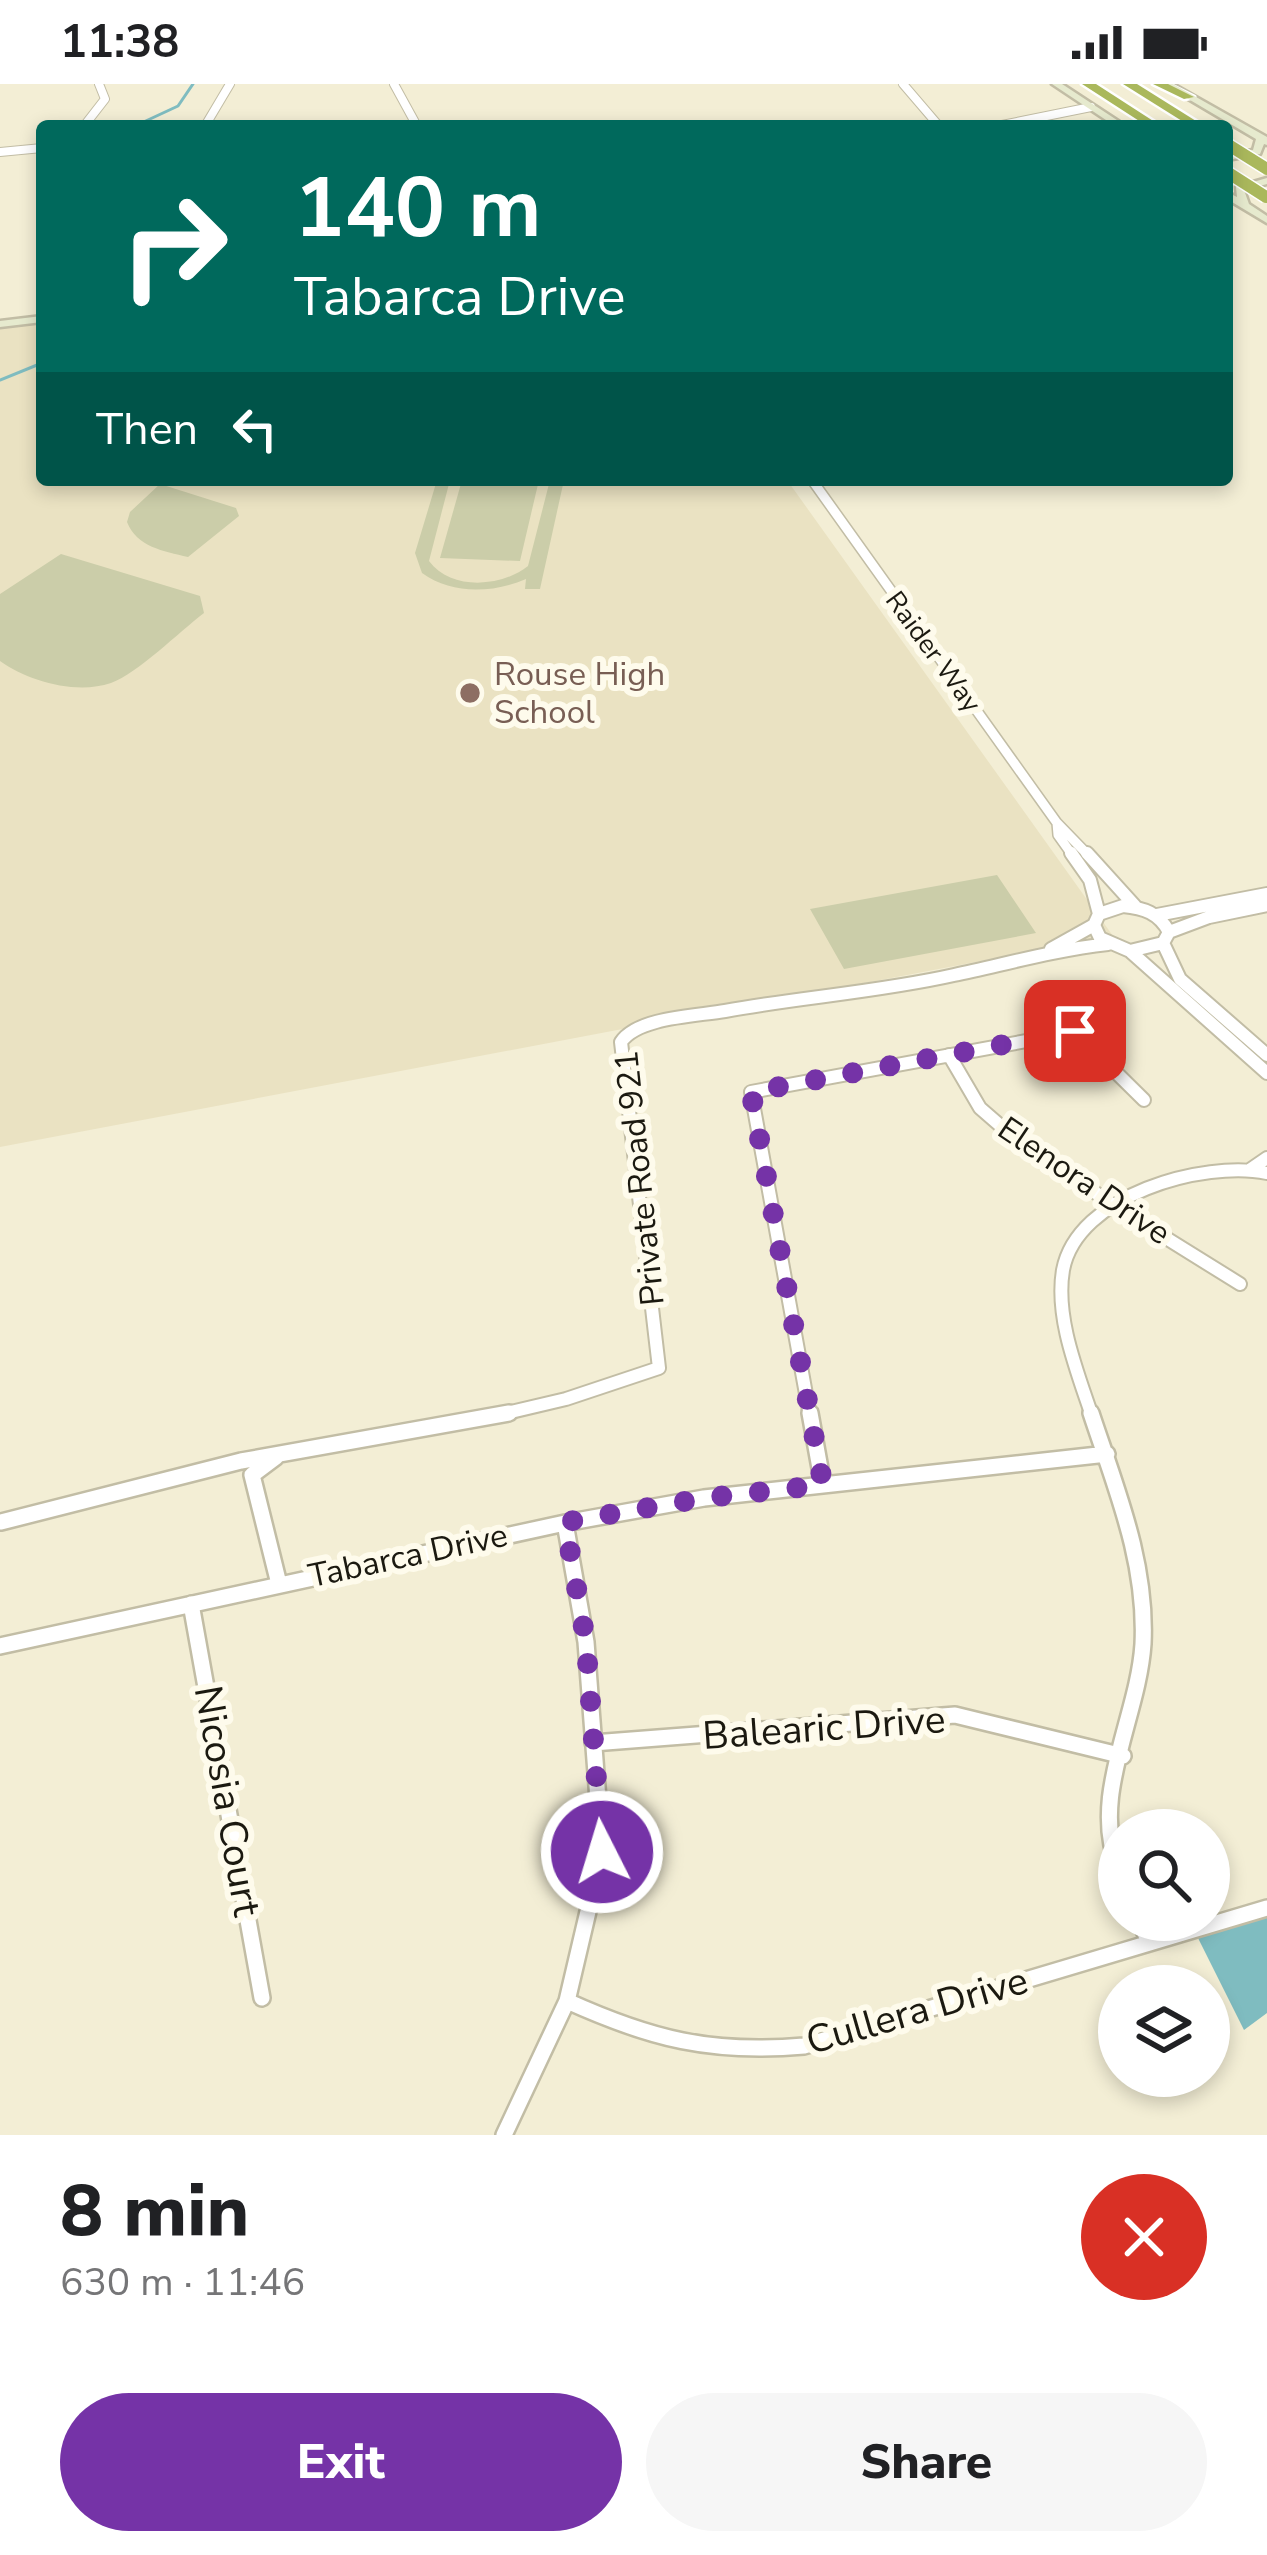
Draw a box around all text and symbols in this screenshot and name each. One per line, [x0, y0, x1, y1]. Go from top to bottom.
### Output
text: 11:38 [60, 12, 179, 73]
text: 140 m [294, 151, 542, 266]
icon: right [96, 168, 252, 324]
text: Tabarca Drive [294, 260, 625, 334]
icon: left [222, 396, 288, 462]
text: Then [96, 399, 198, 460]
street label: Raider Way [876, 584, 990, 720]
place label: Rouse High School [494, 652, 665, 735]
marker: Rouse High School [457, 680, 483, 706]
pin [1024, 980, 1126, 1082]
icon: arrive [1042, 998, 1108, 1064]
street label: Private Road 921 [604, 1048, 676, 1308]
street label: Elenora Drive [989, 1107, 1179, 1255]
street label: Tabarca Drive [304, 1513, 512, 1599]
street label: Nicosia Court [181, 1682, 273, 1921]
street label: Balearic Drive [701, 1693, 947, 1763]
position arrow [539, 1789, 665, 1915]
map controls [1098, 1809, 1230, 2097]
button: search [1098, 1809, 1230, 1941]
street label: Cullera Drive [800, 1954, 1034, 2068]
button: layers [1098, 1965, 1230, 2097]
text: 8 min [60, 2162, 249, 2260]
button: close [1081, 2174, 1207, 2300]
text: 630 m · 11:46 [60, 2256, 305, 2309]
button: Exit [60, 2393, 622, 2531]
button: Share [646, 2393, 1207, 2531]

